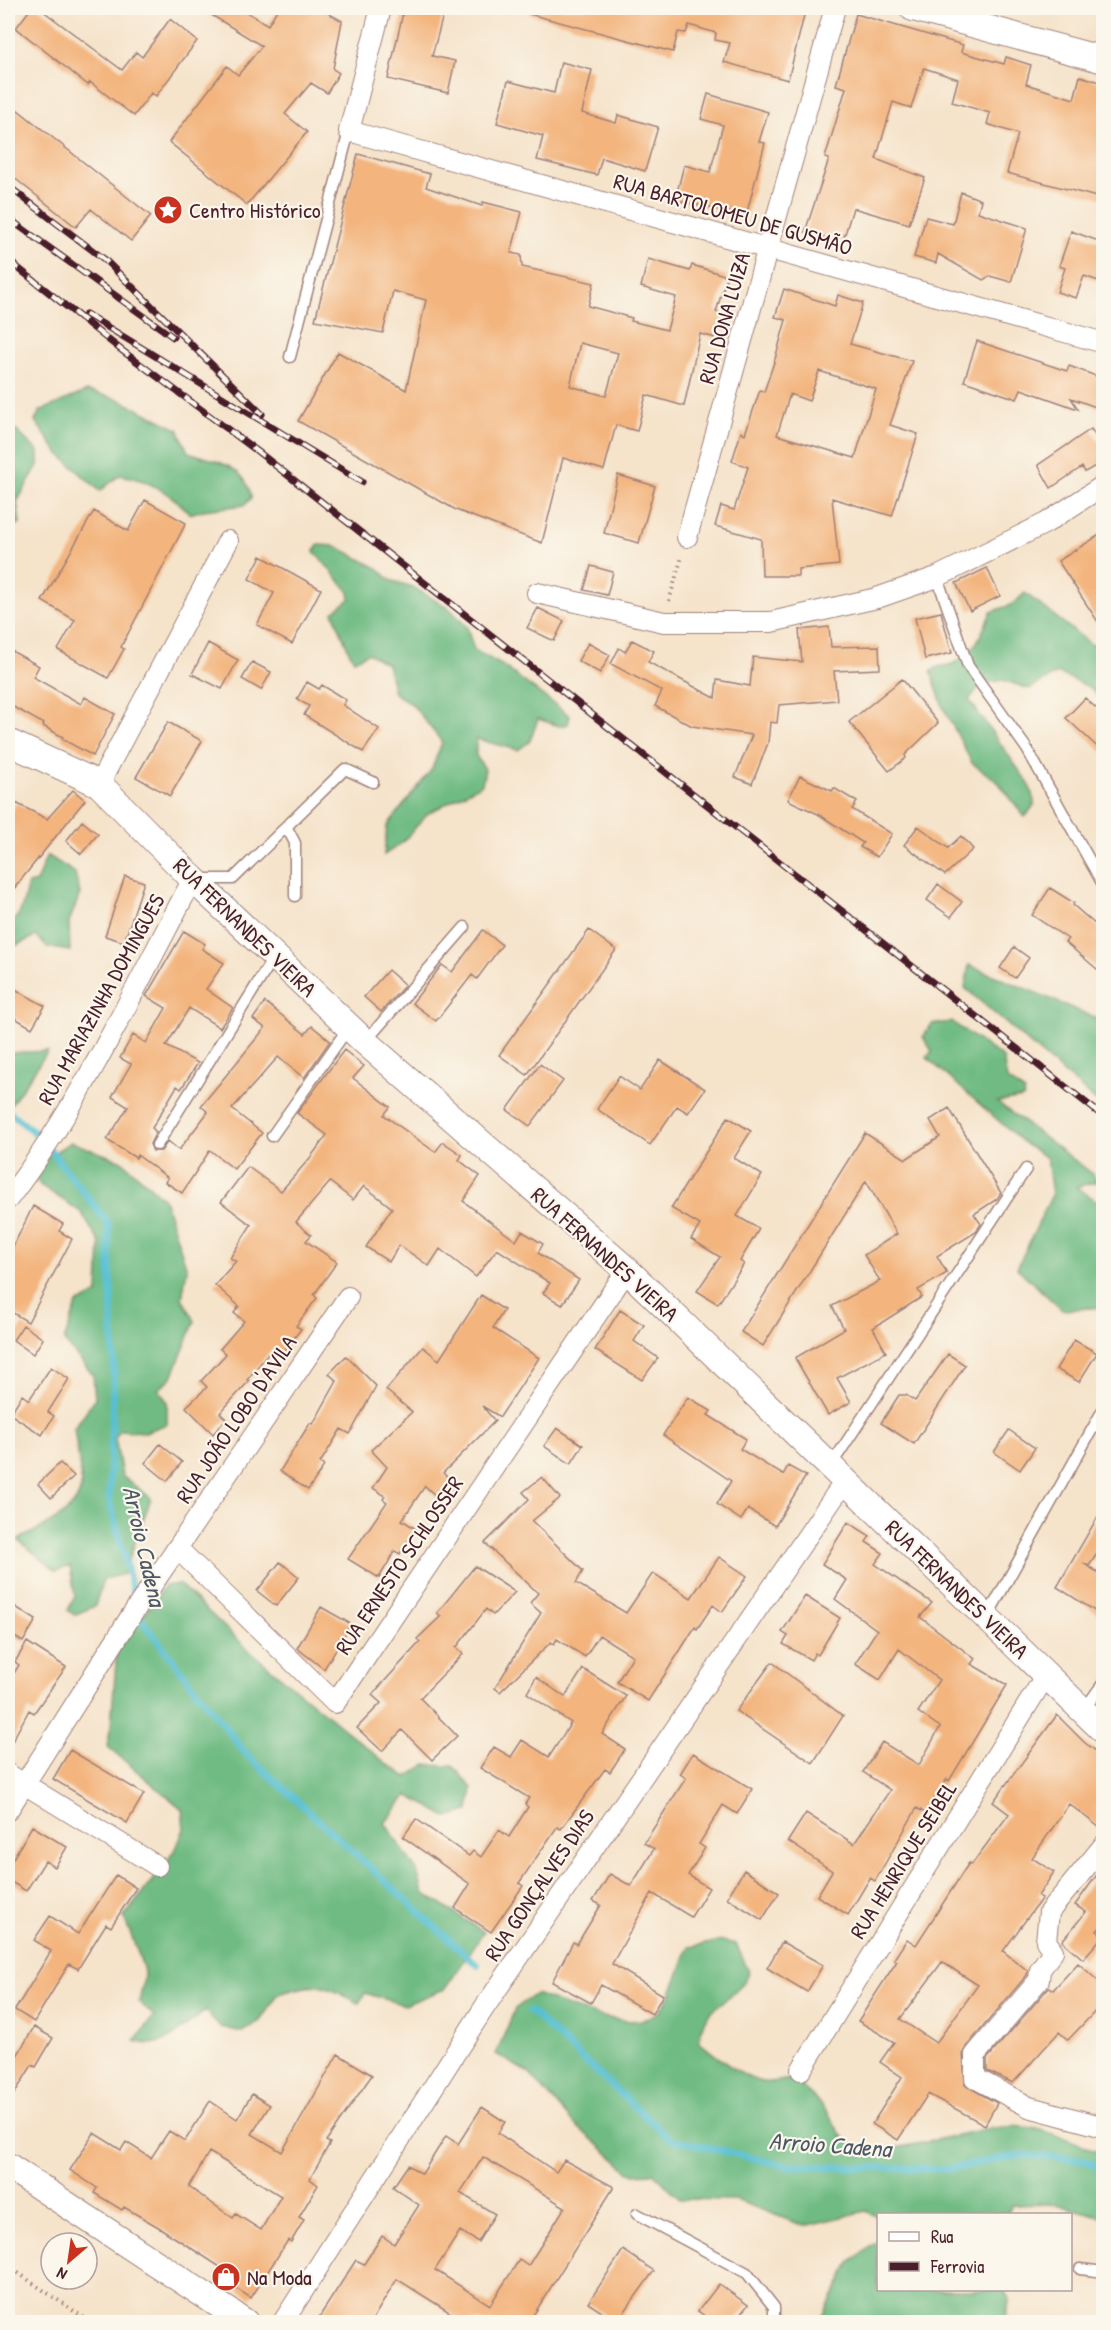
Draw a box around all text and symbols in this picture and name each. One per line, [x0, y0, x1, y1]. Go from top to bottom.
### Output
street label: RUA BARTOLOMEU DE GUSMÃO [610, 166, 856, 262]
place icon: Centro Histórico [152, 194, 184, 226]
place label: Centro Histórico [189, 195, 321, 225]
street label: RUA DONA LUIZA [691, 249, 757, 387]
street label: RUA FERNANDES VIEIRA [167, 851, 323, 1003]
street label: RUA MARIAZINHA DOMINGUES [30, 888, 172, 1110]
street label: RUA FERNANDES VIEIRA [525, 1180, 685, 1328]
street label: RUA JOÃO LOBO D'AVILA [169, 1329, 303, 1509]
street label: RUA ERNESTO SCHLOSSER [328, 1470, 470, 1660]
water label: Arroio Cadena [116, 1483, 175, 1612]
street label: RUA FERNANDES VIEIRA [879, 1513, 1035, 1665]
street label: RUA HENRIQUE SEIBEL [843, 1776, 963, 1944]
street label: RUA GONÇALVES DIAS [477, 1803, 601, 1967]
water label: Arroio Cadena [768, 2124, 895, 2164]
legend [877, 2213, 1072, 2291]
text: Rua [931, 2224, 953, 2249]
north arrow [39, 2231, 99, 2291]
text: Ferrovia [930, 2254, 984, 2279]
shop icon: Na Moda [210, 2261, 242, 2293]
text: N [52, 2262, 71, 2286]
place label: Na Moda [247, 2262, 312, 2292]

